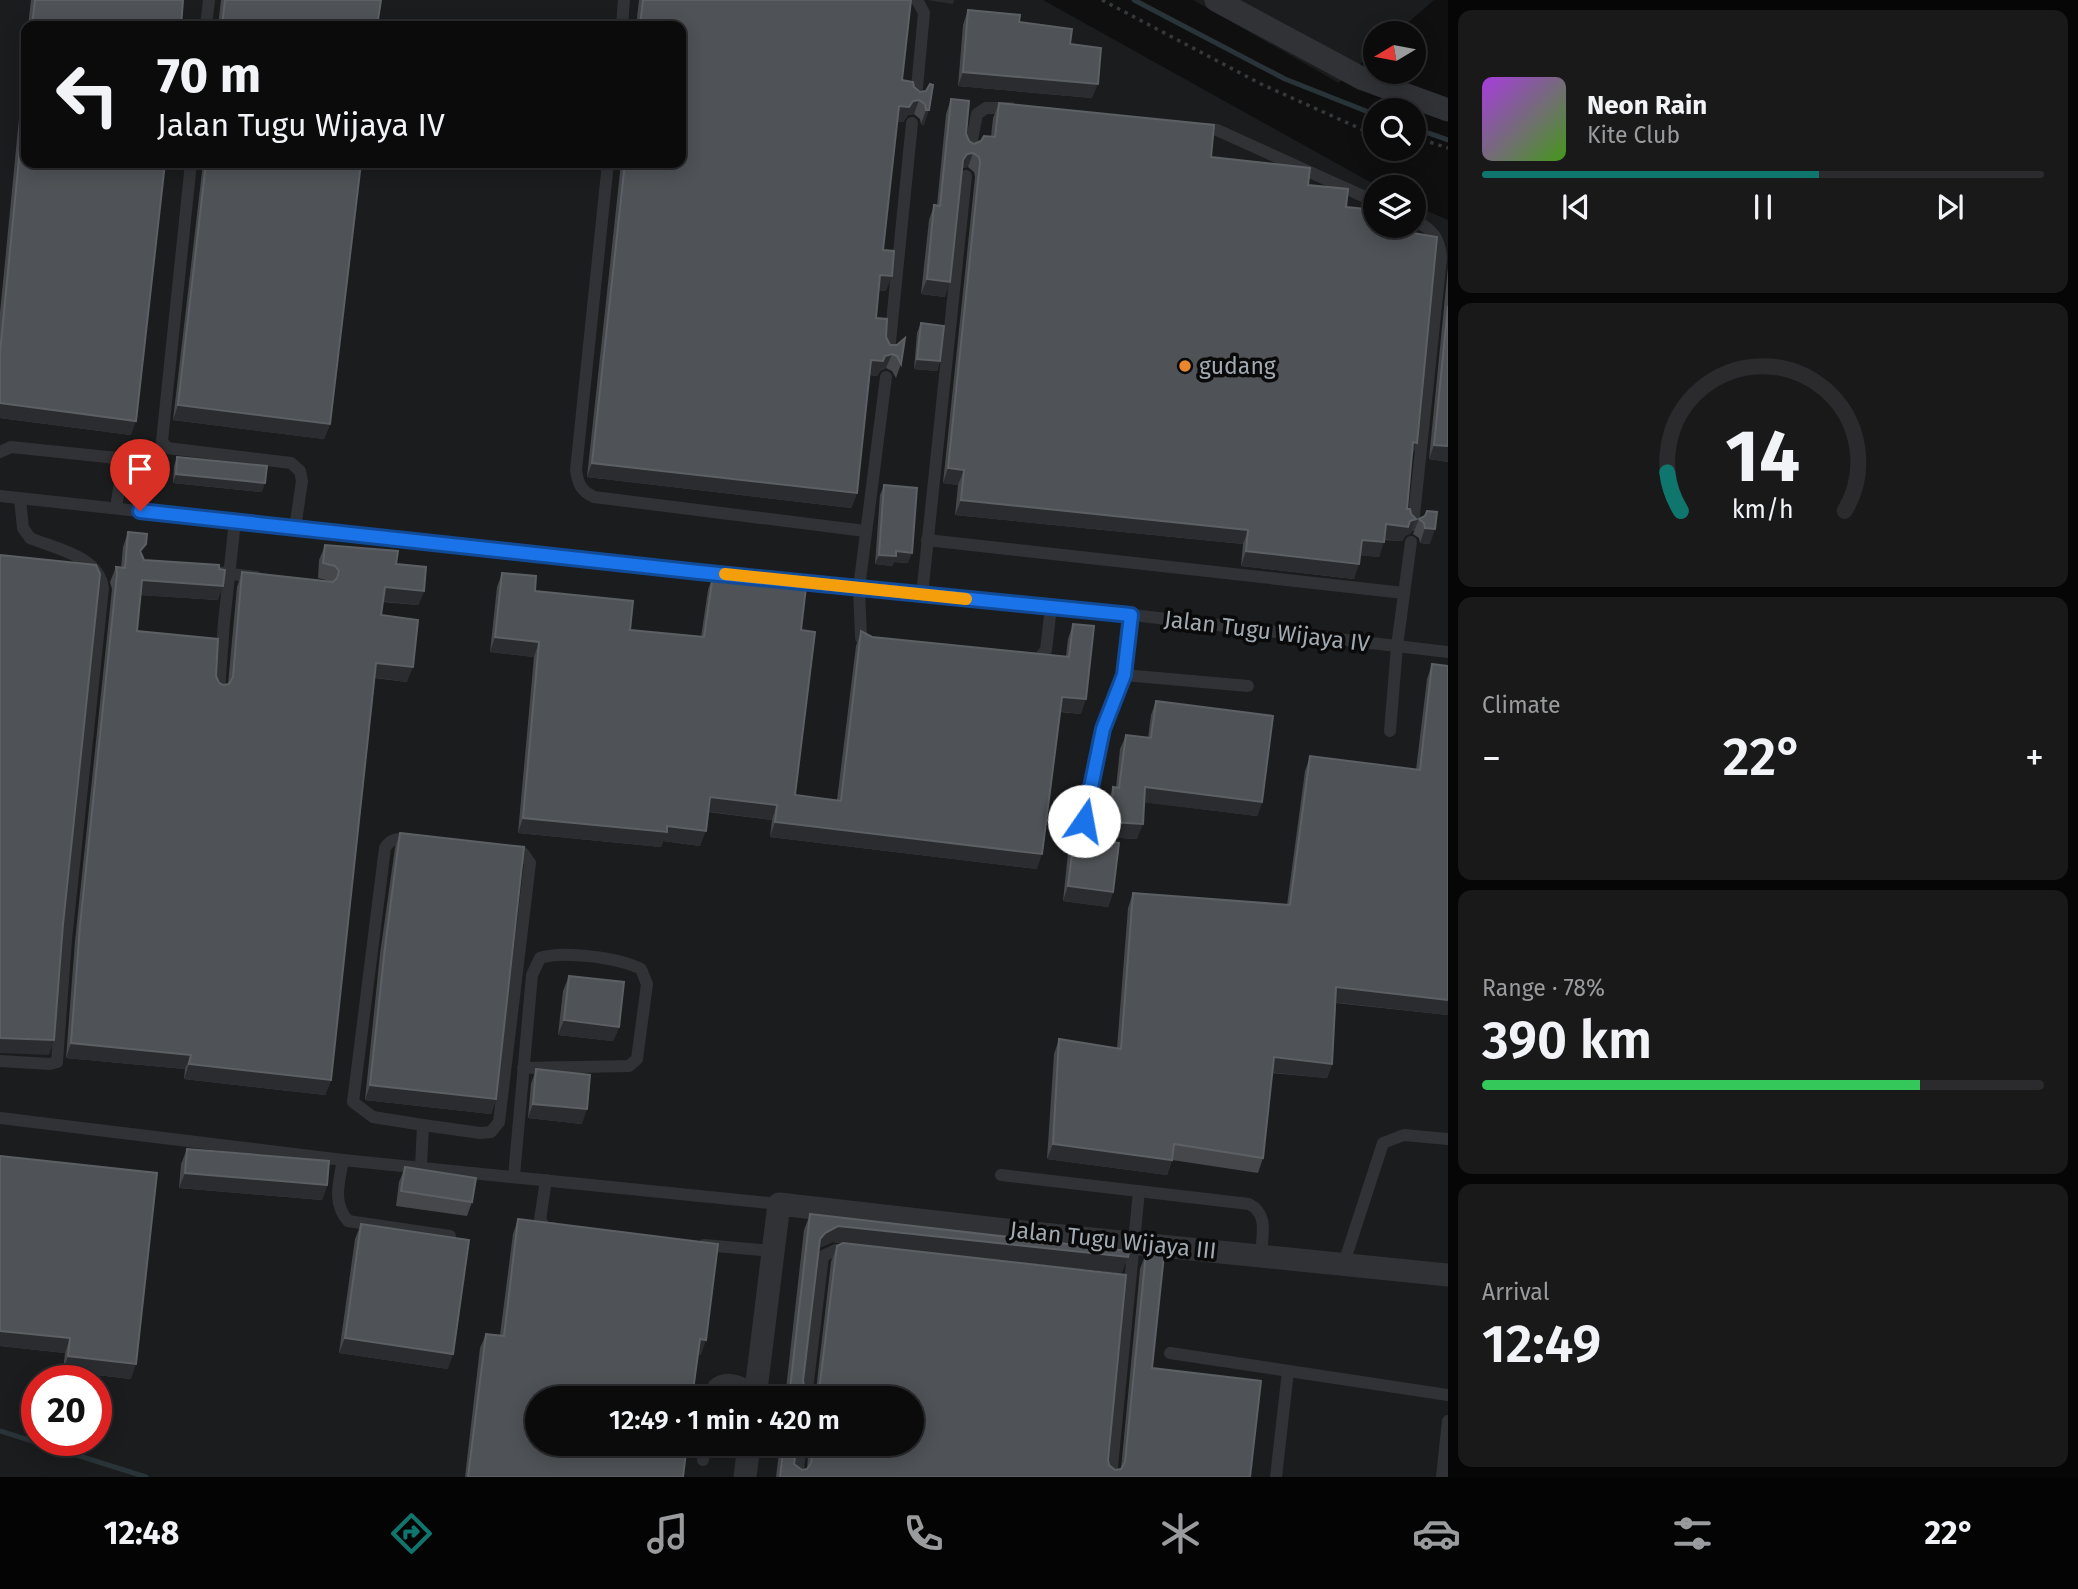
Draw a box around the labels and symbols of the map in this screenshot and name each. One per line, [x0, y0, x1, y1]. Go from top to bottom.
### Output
north arrow [1363, 21, 1426, 84]
place label: gudang [1199, 352, 1276, 380]
marker: gudang [1177, 358, 1193, 374]
pin [110, 439, 170, 511]
street label: Jalan Tugu Wijaya IV [1163, 605, 1372, 658]
position arrow [1047, 784, 1121, 858]
street label: Jalan Tugu Wijaya III [1008, 1215, 1218, 1265]
speed limit sign: 20 [21, 1365, 112, 1456]

